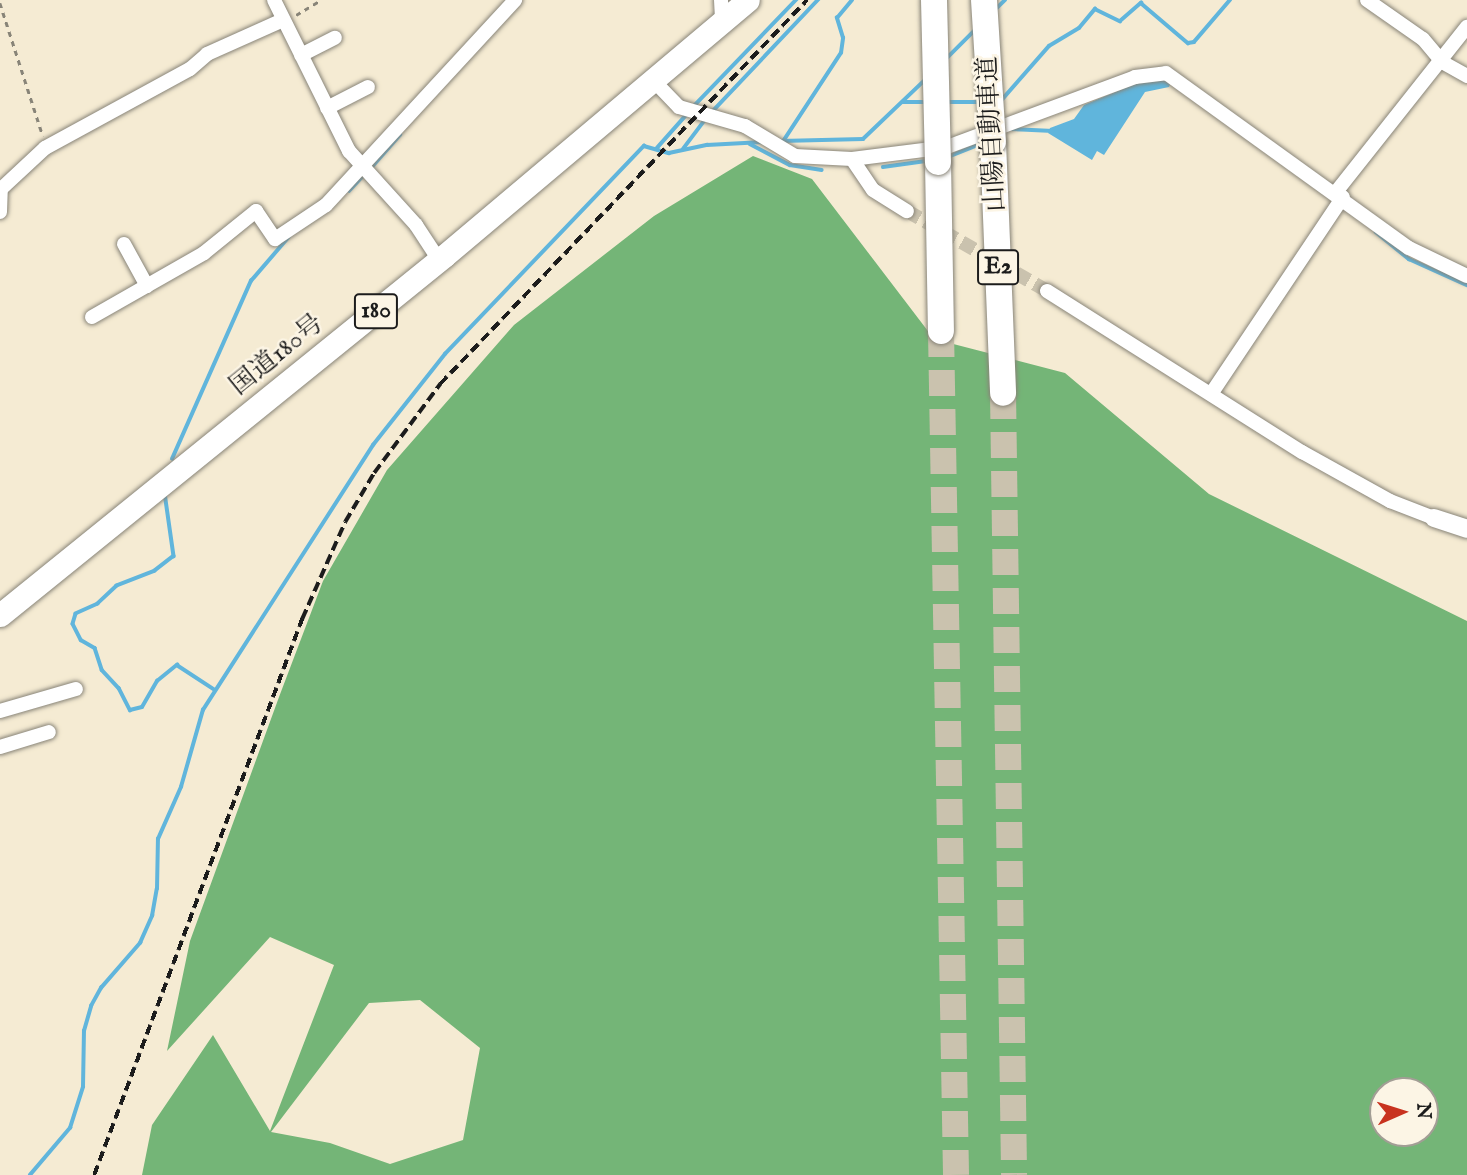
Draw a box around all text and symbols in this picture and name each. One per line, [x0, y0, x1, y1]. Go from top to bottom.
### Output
street label: 山陽自動車道 [972, 55, 1012, 213]
road number: E2 [977, 246, 1019, 288]
road number: 180 [353, 290, 399, 332]
street label: 国道180号 [224, 308, 330, 402]
north arrow [1369, 1077, 1439, 1147]
text: N [1411, 1102, 1435, 1120]

